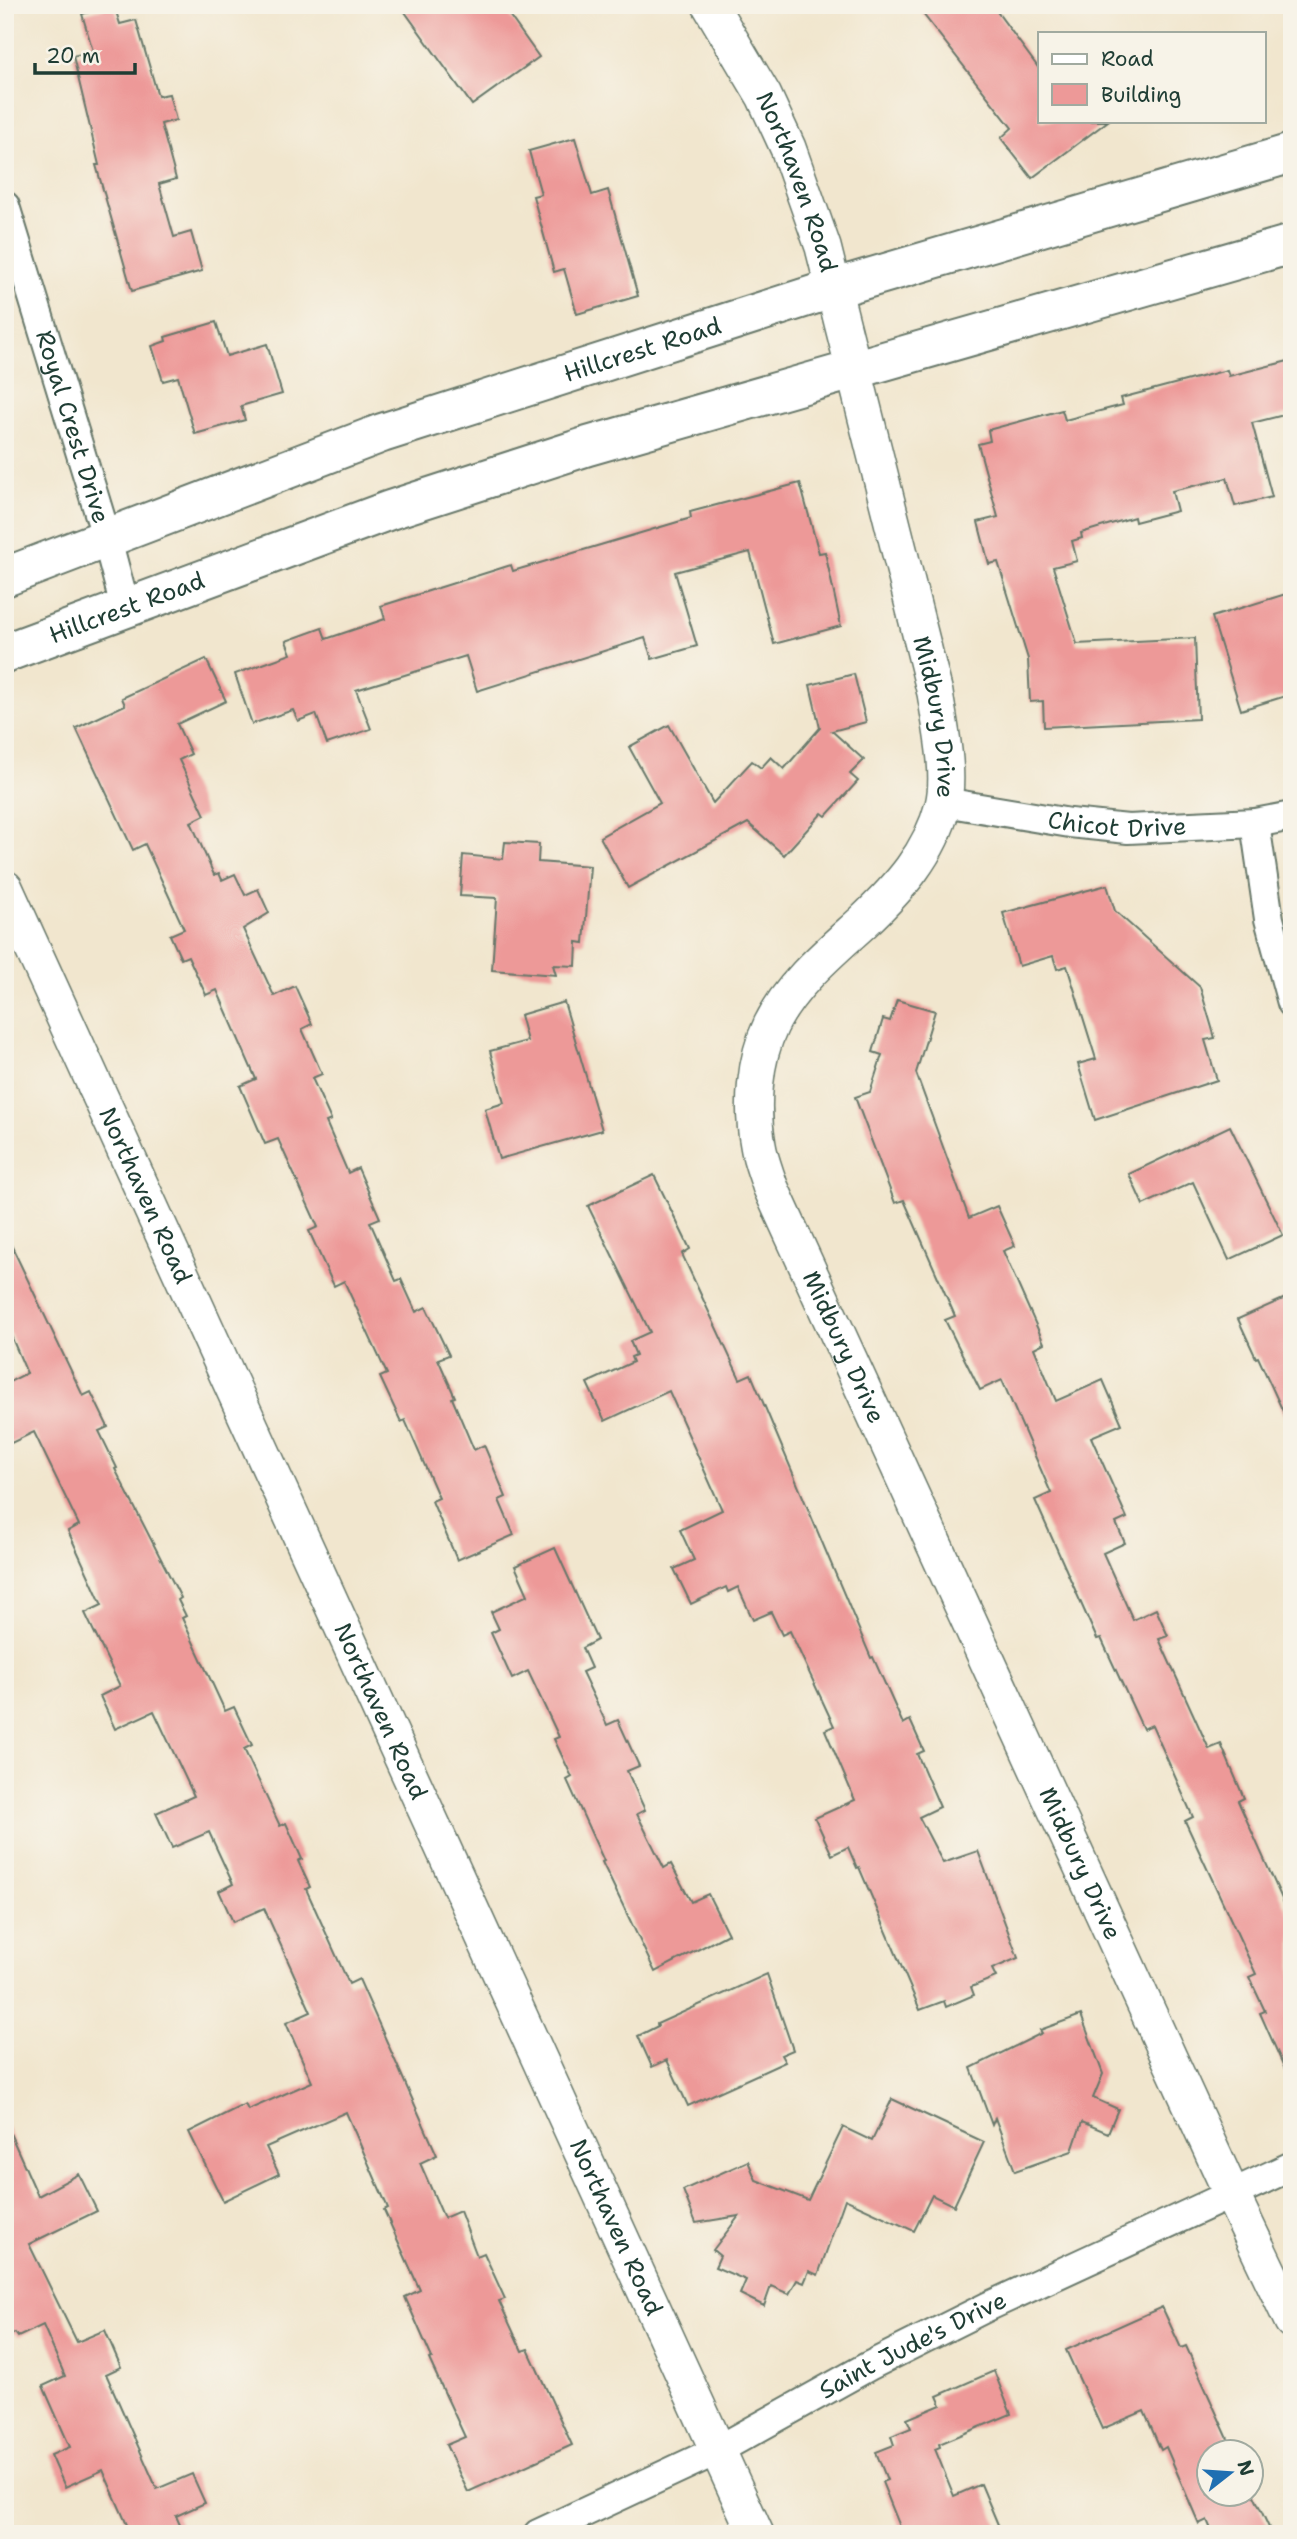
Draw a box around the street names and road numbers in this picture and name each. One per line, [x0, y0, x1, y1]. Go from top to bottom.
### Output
street label: Northaven Road [748, 86, 845, 275]
street label: Hillcrest Road [560, 309, 725, 390]
street label: Royal Crest Drive [28, 326, 117, 527]
street label: Hillcrest Road [45, 564, 209, 651]
street label: Midbury Drive [905, 633, 962, 800]
street label: Chicot Drive [1045, 804, 1187, 845]
street label: Northaven Road [91, 1102, 199, 1289]
street label: Midbury Drive [795, 1266, 892, 1428]
street label: Northaven Road [327, 1618, 435, 1805]
street label: Midbury Drive [1031, 1782, 1129, 1945]
street label: Northaven Road [562, 2134, 670, 2321]
street label: Saint Jude's Drive [813, 2284, 1012, 2407]

